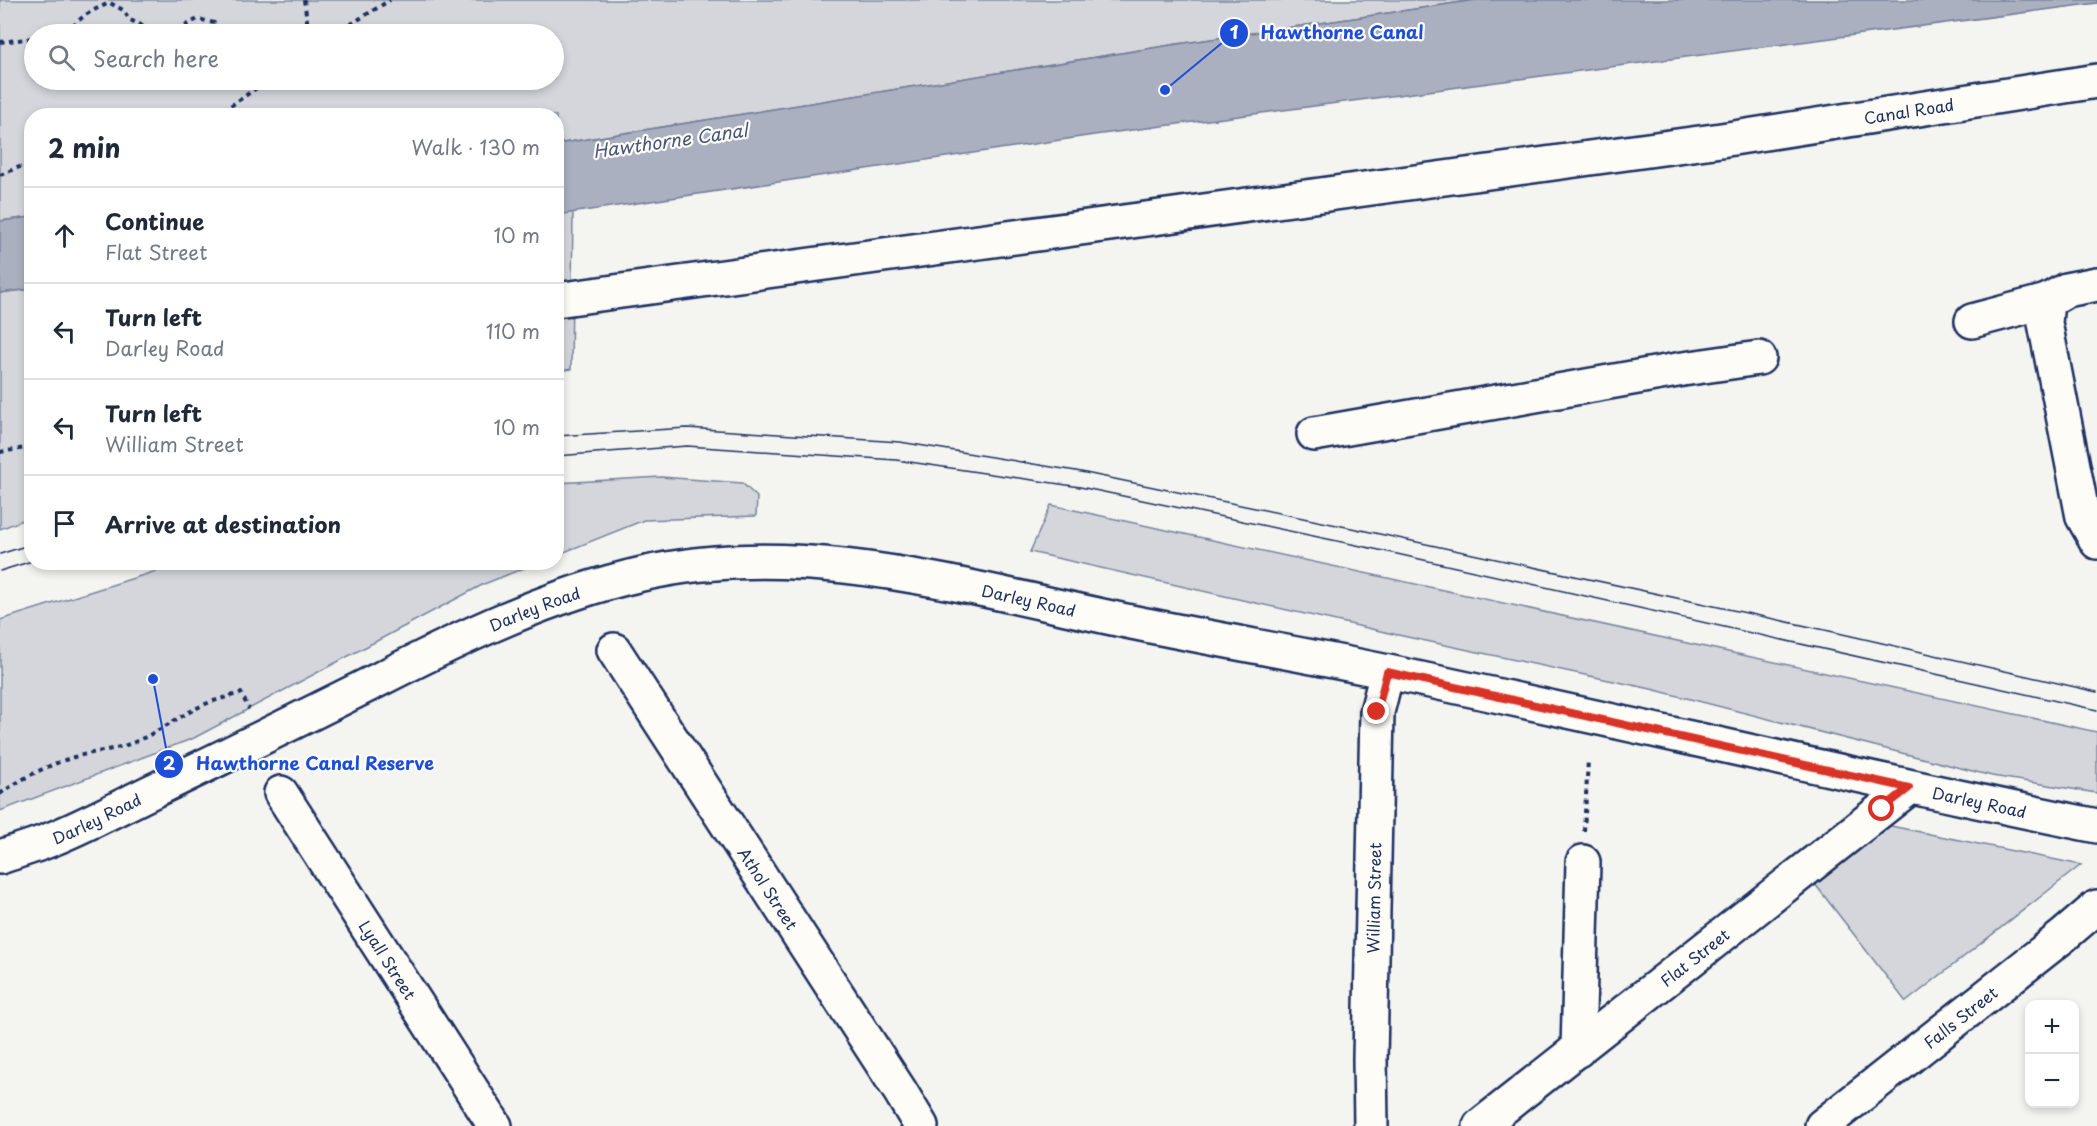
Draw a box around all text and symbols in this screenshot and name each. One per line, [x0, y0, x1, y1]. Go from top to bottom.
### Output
callout: Hawthorne Canal [1219, 15, 1436, 51]
text: 1 [1230, 18, 1239, 45]
text: Hawthorne Canal [1260, 18, 1424, 45]
search box [24, 24, 564, 90]
icon: search [45, 41, 78, 74]
text: Search here [93, 41, 219, 74]
street label: Canal Road [1862, 92, 1955, 129]
water label: Hawthorne Canal [591, 115, 752, 164]
text: 2 min [48, 128, 121, 167]
text: Walk · 130 m [412, 132, 540, 162]
text: Continue [105, 204, 204, 237]
icon: ahead [48, 219, 81, 252]
text: 10 m [493, 220, 540, 250]
text: Flat Street [105, 237, 207, 267]
text: Turn left [105, 300, 202, 333]
icon: left [48, 315, 81, 348]
text: 110 m [486, 316, 540, 346]
text: Darley Road [105, 333, 224, 363]
text: Turn left [105, 396, 202, 429]
icon: left [48, 411, 81, 444]
text: 10 m [493, 412, 540, 442]
text: William Street [105, 429, 244, 459]
icon: arrive [48, 507, 81, 540]
text: Arrive at destination [105, 507, 341, 540]
street label: Darley Road [980, 578, 1078, 622]
street label: Darley Road [485, 580, 583, 637]
route end [1363, 698, 1389, 724]
callout: Hawthorne Canal Reserve [154, 746, 446, 782]
text: 2 [163, 749, 176, 776]
text: Hawthorne Canal Reserve [196, 749, 434, 776]
street label: Darley Road [1930, 780, 2029, 823]
street label: Darley Road [48, 787, 145, 850]
route start [1868, 795, 1894, 821]
street label: Athol Street [733, 842, 804, 935]
street label: William Street [1360, 842, 1386, 954]
street label: Lyall Street [354, 915, 423, 1004]
street label: Flat Street [1655, 922, 1734, 992]
street label: Falls Street [1918, 980, 2003, 1054]
map controls [2025, 1000, 2079, 1108]
button: + [2025, 1000, 2079, 1054]
button: − [2025, 1054, 2079, 1108]

